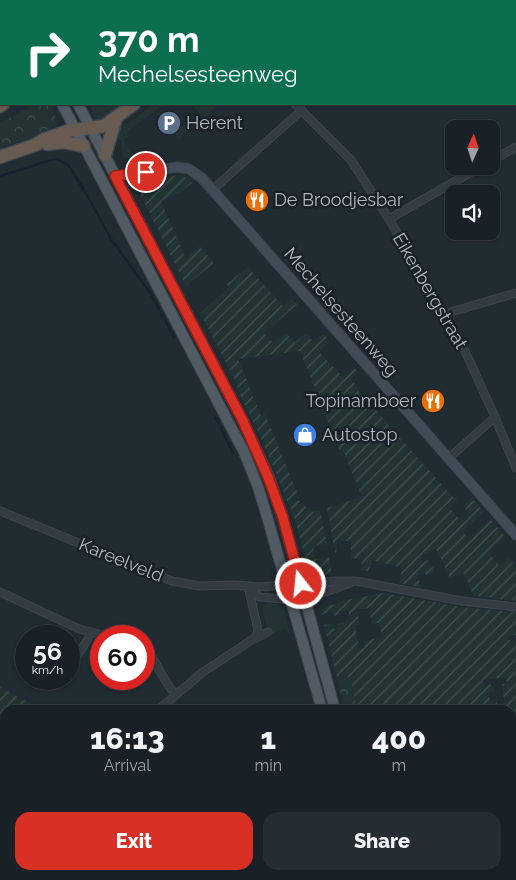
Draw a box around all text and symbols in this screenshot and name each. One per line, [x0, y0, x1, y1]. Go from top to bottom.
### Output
text: 370 m [98, 19, 200, 60]
icon: right [15, 20, 80, 85]
text: Mechelsesteenweg [98, 61, 298, 87]
parking icon: Herent [156, 110, 182, 136]
place label: Herent [186, 112, 243, 133]
north arrow [445, 120, 500, 175]
map controls [445, 120, 500, 240]
pin [125, 151, 167, 193]
icon: arrive [132, 158, 160, 186]
button: sound [445, 185, 500, 240]
restaurant icon: De Broodjesbar [244, 187, 270, 213]
place label: De Broodjesbar [274, 189, 404, 210]
street label: Eikenbergstraat [389, 229, 472, 352]
street label: Mechelsesteenweg [280, 243, 403, 380]
restaurant icon: Topinamboer [420, 388, 446, 414]
place label: Topinamboer [306, 390, 417, 411]
shop icon: Autostop [292, 422, 318, 448]
place label: Autostop [322, 424, 398, 445]
street label: Kareelveld [76, 533, 166, 586]
position arrow [274, 557, 326, 609]
speed limit sign: 60 [90, 625, 155, 690]
text: 56 [33, 636, 62, 666]
text: km/h [32, 663, 63, 677]
text: 16:13 [90, 721, 165, 756]
text: 1 [260, 721, 276, 756]
text: 400 [372, 721, 426, 756]
text: Arrival [104, 756, 151, 775]
text: min [254, 756, 282, 775]
text: m [392, 756, 406, 775]
button: Exit [15, 812, 253, 870]
button: Share [263, 812, 501, 870]

